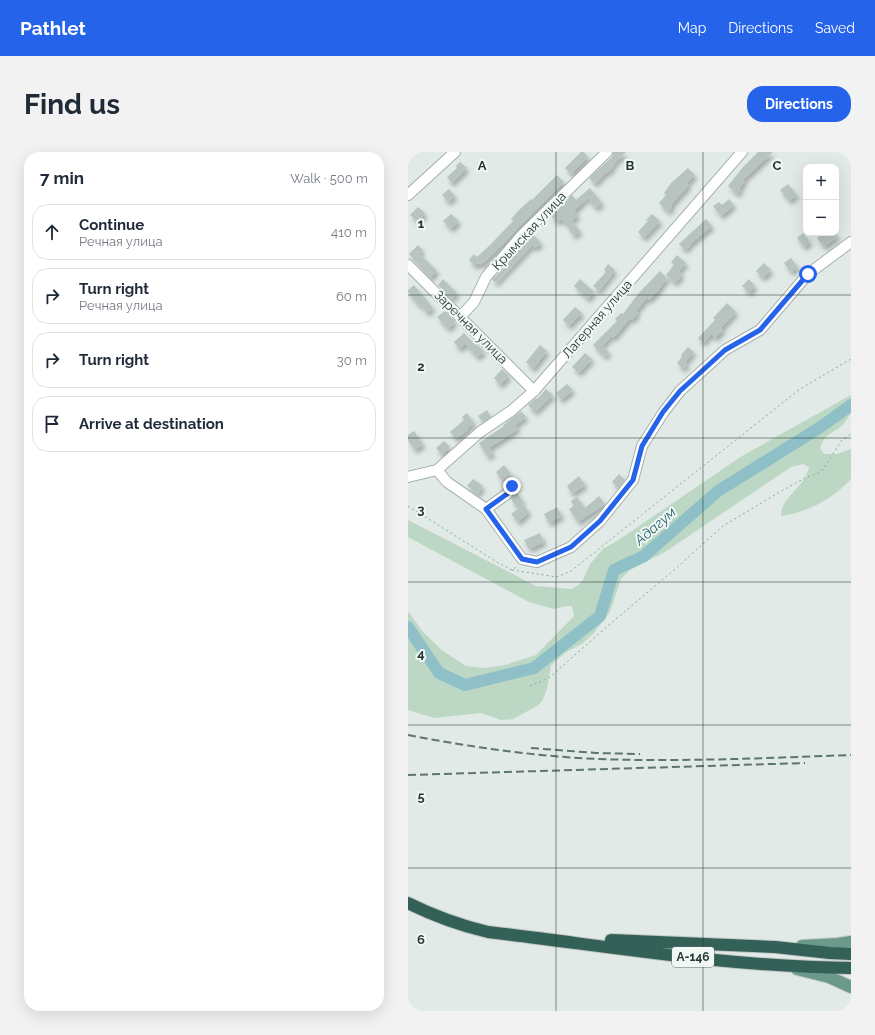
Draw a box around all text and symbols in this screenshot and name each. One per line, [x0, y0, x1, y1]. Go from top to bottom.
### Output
text: Pathlet [20, 17, 86, 39]
text: Map [678, 20, 706, 36]
text: Directions [728, 20, 793, 36]
text: Saved [815, 20, 855, 36]
button: Directions [747, 86, 851, 122]
text: Find us [24, 88, 120, 121]
text: A [478, 158, 487, 173]
text: B [626, 158, 635, 173]
text: C [773, 158, 782, 173]
map controls [803, 164, 839, 236]
button: + [803, 164, 839, 200]
text: 7 min [40, 168, 84, 188]
text: Walk · 500 m [290, 171, 368, 186]
street label: Крымская улица [489, 189, 569, 273]
button: − [803, 200, 839, 236]
text: Continue [79, 216, 144, 234]
text: 1 [418, 216, 425, 231]
icon: ahead [41, 221, 63, 243]
text: 410 m [331, 225, 367, 240]
text: Речная улица [79, 234, 163, 249]
route start [799, 265, 817, 283]
street label: Лагерная улица [559, 277, 635, 361]
text: Turn right [79, 280, 149, 298]
icon: right [41, 285, 63, 307]
street label: Заречная улица [431, 287, 511, 367]
text: 60 m [336, 289, 367, 304]
text: Речная улица [79, 298, 163, 313]
icon: right [41, 349, 63, 371]
text: Turn right [79, 351, 149, 369]
text: 30 m [337, 353, 367, 368]
text: 2 [417, 359, 425, 374]
icon: arrive [41, 413, 63, 435]
text: Arrive at destination [79, 415, 224, 433]
route end [503, 477, 521, 495]
text: 3 [417, 502, 425, 517]
water label: Адагум [630, 504, 679, 549]
text: 4 [417, 646, 425, 661]
text: 5 [417, 789, 425, 804]
text: 6 [417, 932, 425, 947]
road number: А-146 [672, 947, 714, 967]

